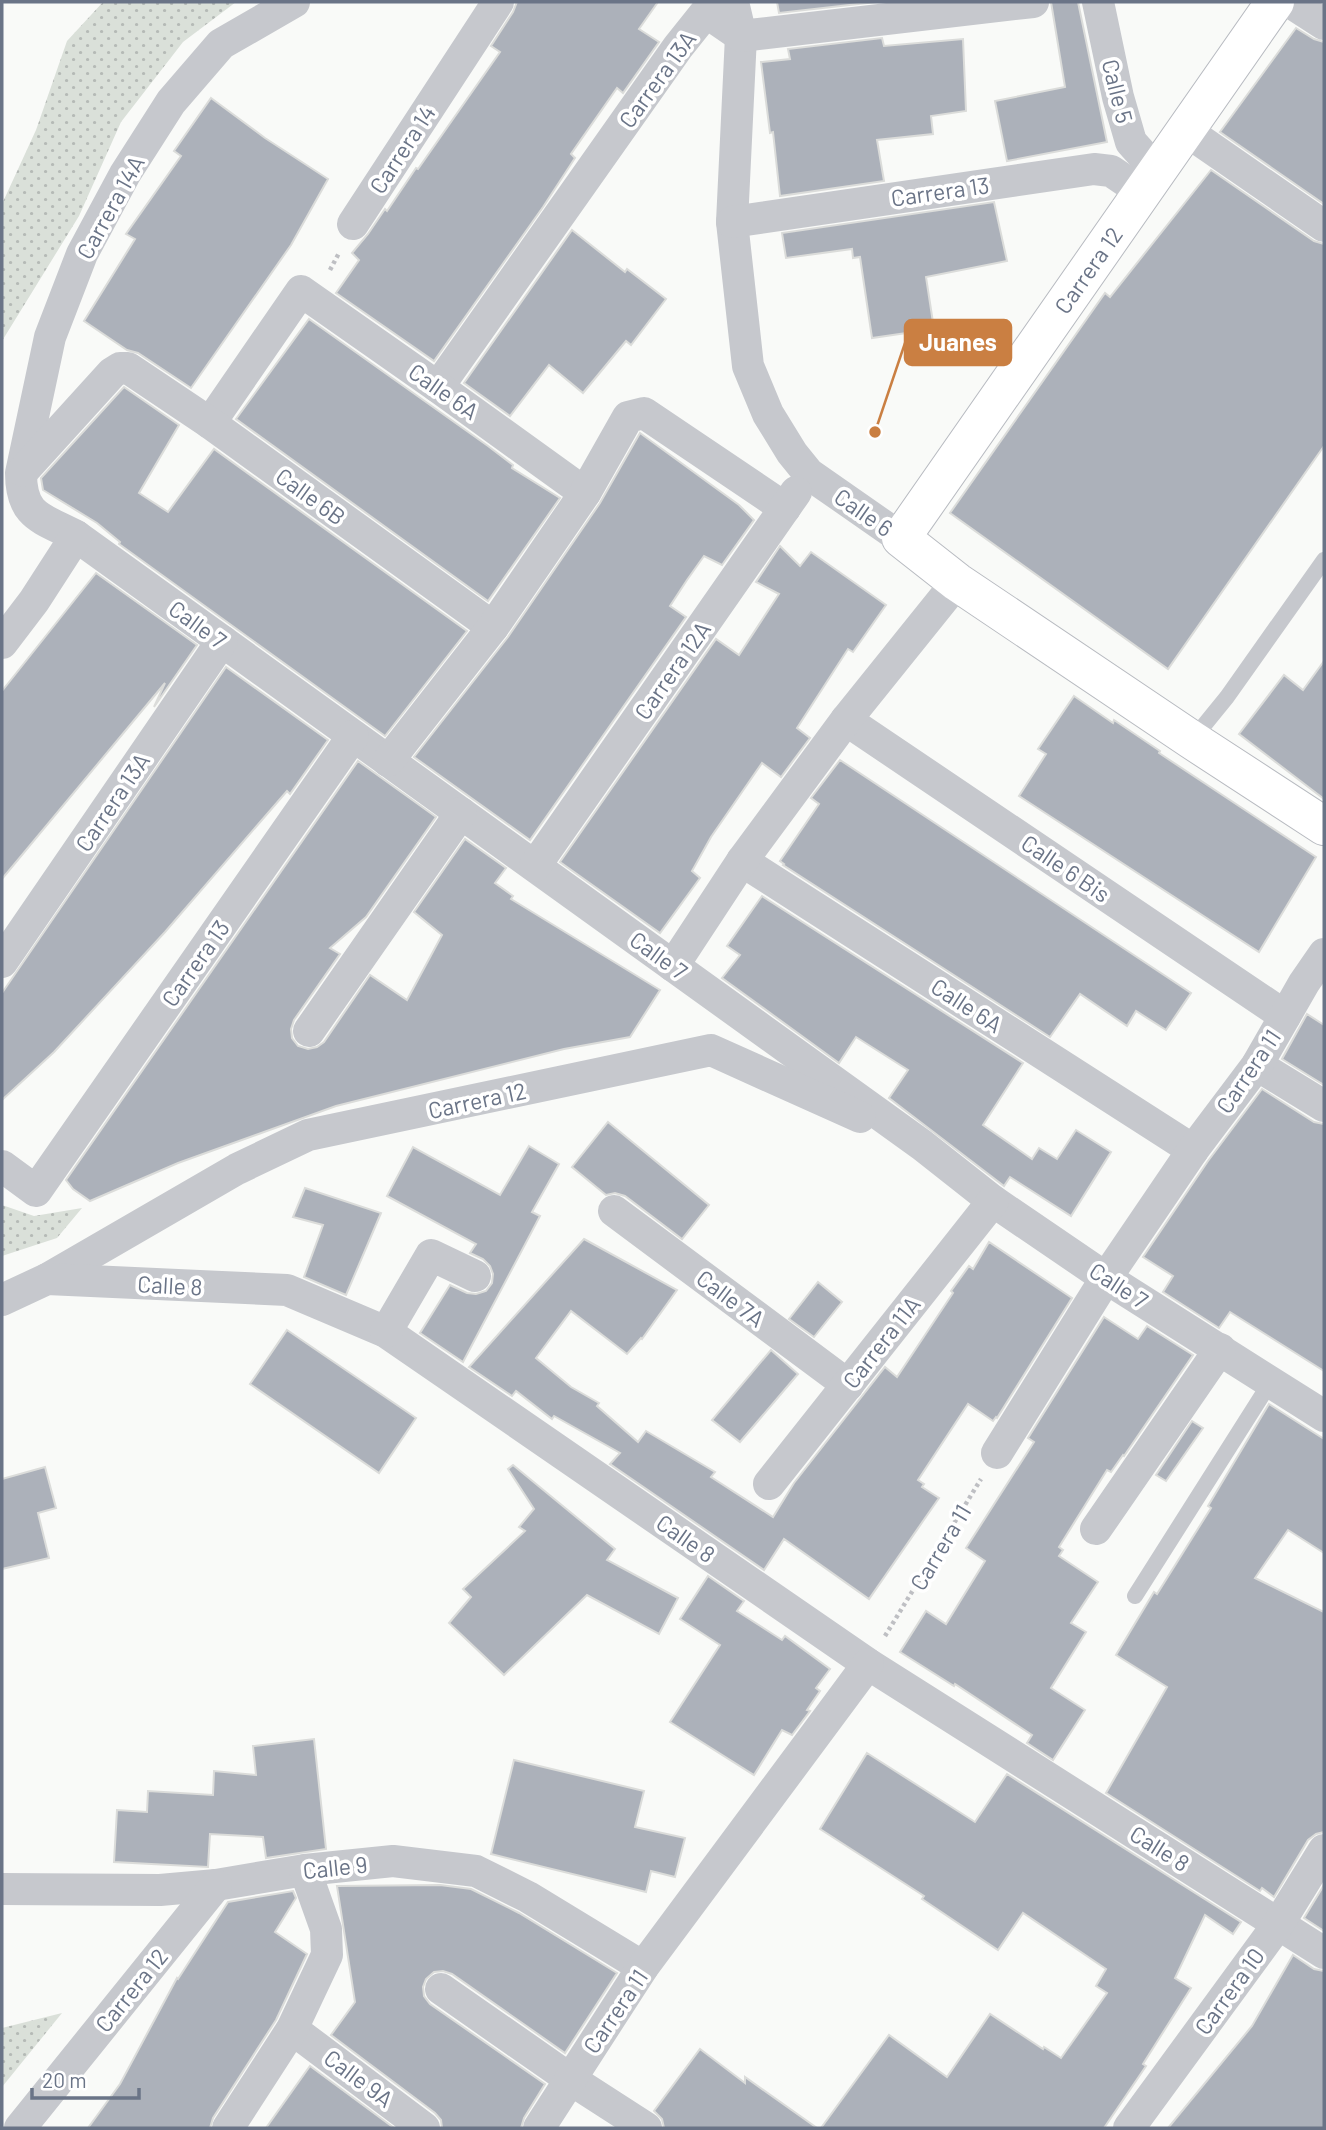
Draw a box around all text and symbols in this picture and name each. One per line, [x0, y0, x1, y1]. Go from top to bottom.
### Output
street label: Carrera 13A [612, 25, 702, 133]
street label: Calle 5 [1097, 56, 1139, 126]
street label: Carrera 14 [363, 100, 441, 198]
street label: Carrera 14A [70, 150, 150, 264]
street label: Carrera 13 [889, 170, 991, 212]
street label: Carrera 12 [1048, 221, 1128, 319]
callout: Juanes [905, 320, 1011, 365]
text: Juanes [919, 327, 997, 356]
street label: Calle 6A [404, 357, 484, 425]
street label: Calle 6B [271, 461, 351, 531]
street label: Calle 6 [829, 482, 899, 542]
street label: Calle 7 [164, 594, 232, 654]
street label: Carrera 12A [628, 615, 716, 725]
street label: Carrera 13A [69, 747, 155, 857]
street label: Calle 6 Bis [1016, 828, 1116, 908]
street label: Carrera 13 [155, 914, 235, 1012]
street label: Calle 7 [625, 925, 693, 985]
street label: Calle 6A [926, 972, 1008, 1038]
street label: Carrera 11 [1210, 1024, 1286, 1118]
street label: Carrera 12 [425, 1076, 529, 1124]
street label: Calle 7 [1085, 1256, 1154, 1314]
street label: Calle 7A [691, 1263, 771, 1333]
street label: Calle 8 [137, 1269, 203, 1301]
street label: Carrera 11A [836, 1290, 926, 1394]
street label: Carrera 11 [903, 1499, 977, 1595]
street label: Calle 8 [651, 1508, 721, 1568]
street label: Calle 8 [1125, 1819, 1195, 1877]
street label: Calle 9 [301, 1850, 369, 1884]
street label: Carrera 10 [1188, 1942, 1270, 2040]
street label: Carrera 12 [89, 1943, 173, 2037]
street label: Carrera 11 [577, 1964, 653, 2058]
street label: Calle 9A [319, 2043, 399, 2113]
scale bar [32, 2056, 138, 2100]
text: 20 m [42, 2067, 87, 2092]

